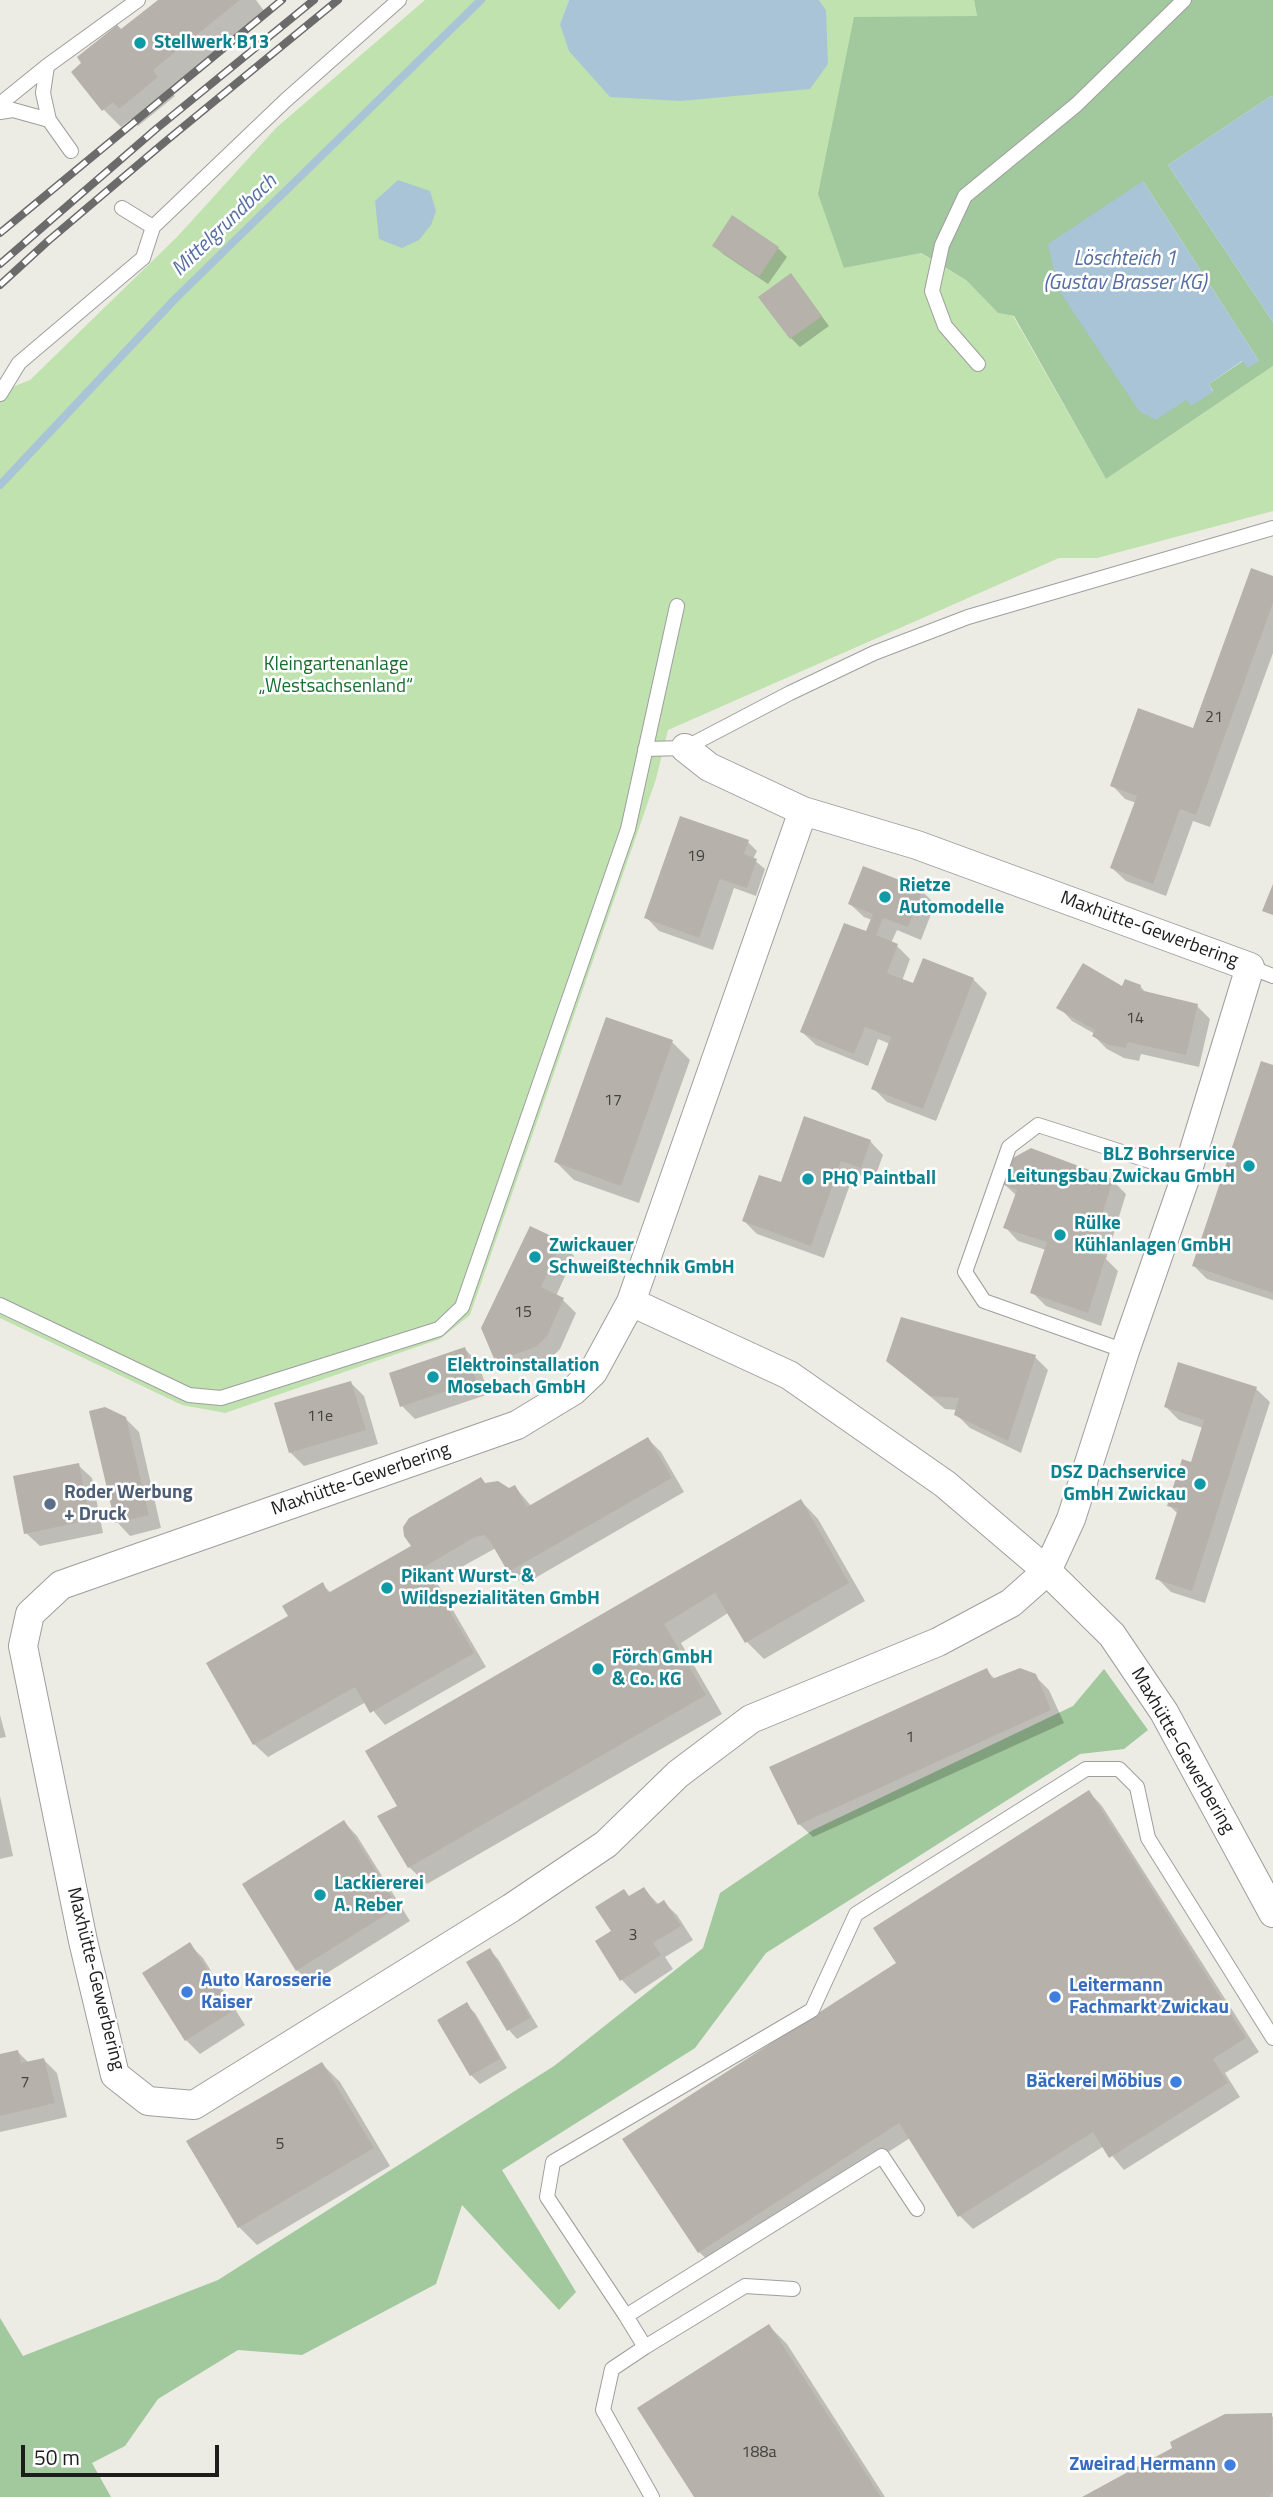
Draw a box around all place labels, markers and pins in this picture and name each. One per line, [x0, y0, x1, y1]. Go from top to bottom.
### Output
place label: Stellwerk B13 [154, 32, 269, 54]
marker: Stellwerk B13 [132, 35, 148, 51]
place label: Rietze Automodelle [899, 875, 1004, 919]
marker: Rietze Automodelle [877, 889, 893, 905]
place label: BLZ Bohrservice Leitungsbau Zwickau GmbH [1007, 1144, 1235, 1188]
marker: BLZ Bohrservice Leitungsbau Zwickau GmbH [1241, 1158, 1257, 1174]
place label: PHQ Paintball [822, 1168, 936, 1190]
marker: PHQ Paintball [800, 1171, 816, 1187]
place label: Rülke Kühlanlagen GmbH [1074, 1213, 1231, 1257]
marker: Rülke Kühlanlagen GmbH [1052, 1227, 1068, 1243]
place label: Zwickauer Schweißtechnik GmbH [549, 1235, 735, 1279]
marker: Zwickauer Schweißtechnik GmbH [527, 1249, 543, 1265]
place label: Elektroinstallation Mosebach GmbH [447, 1355, 600, 1399]
marker: Elektroinstallation Mosebach GmbH [425, 1369, 441, 1385]
place label: DSZ Dachservice GmbH Zwickau [1050, 1462, 1186, 1506]
marker: DSZ Dachservice GmbH Zwickau [1192, 1476, 1208, 1492]
place label: Roder Werbung + Druck [64, 1482, 193, 1526]
marker: Roder Werbung + Druck [42, 1496, 58, 1512]
place label: Pikant Wurst- & Wildspezialitäten GmbH [401, 1566, 600, 1610]
marker: Pikant Wurst- & Wildspezialitäten GmbH [379, 1580, 395, 1596]
place label: Förch GmbH & Co. KG [612, 1647, 713, 1691]
marker: Förch GmbH & Co. KG [590, 1661, 606, 1677]
place label: Lackiererei A. Reber [334, 1873, 424, 1917]
marker: Lackiererei A. Reber [312, 1887, 328, 1903]
place label: Auto Karosserie Kaiser [201, 1970, 331, 2014]
place label: Leitermann Fachmarkt Zwickau [1069, 1975, 1229, 2019]
marker: Auto Karosserie Kaiser [179, 1984, 195, 2000]
marker: Leitermann Fachmarkt Zwickau [1047, 1989, 1063, 2005]
place label: Bäckerei Möbius [1026, 2071, 1162, 2093]
marker: Bäckerei Möbius [1168, 2074, 1184, 2090]
place label: Zweirad Hermann [1069, 2454, 1216, 2476]
marker: Zweirad Hermann [1222, 2457, 1238, 2473]

